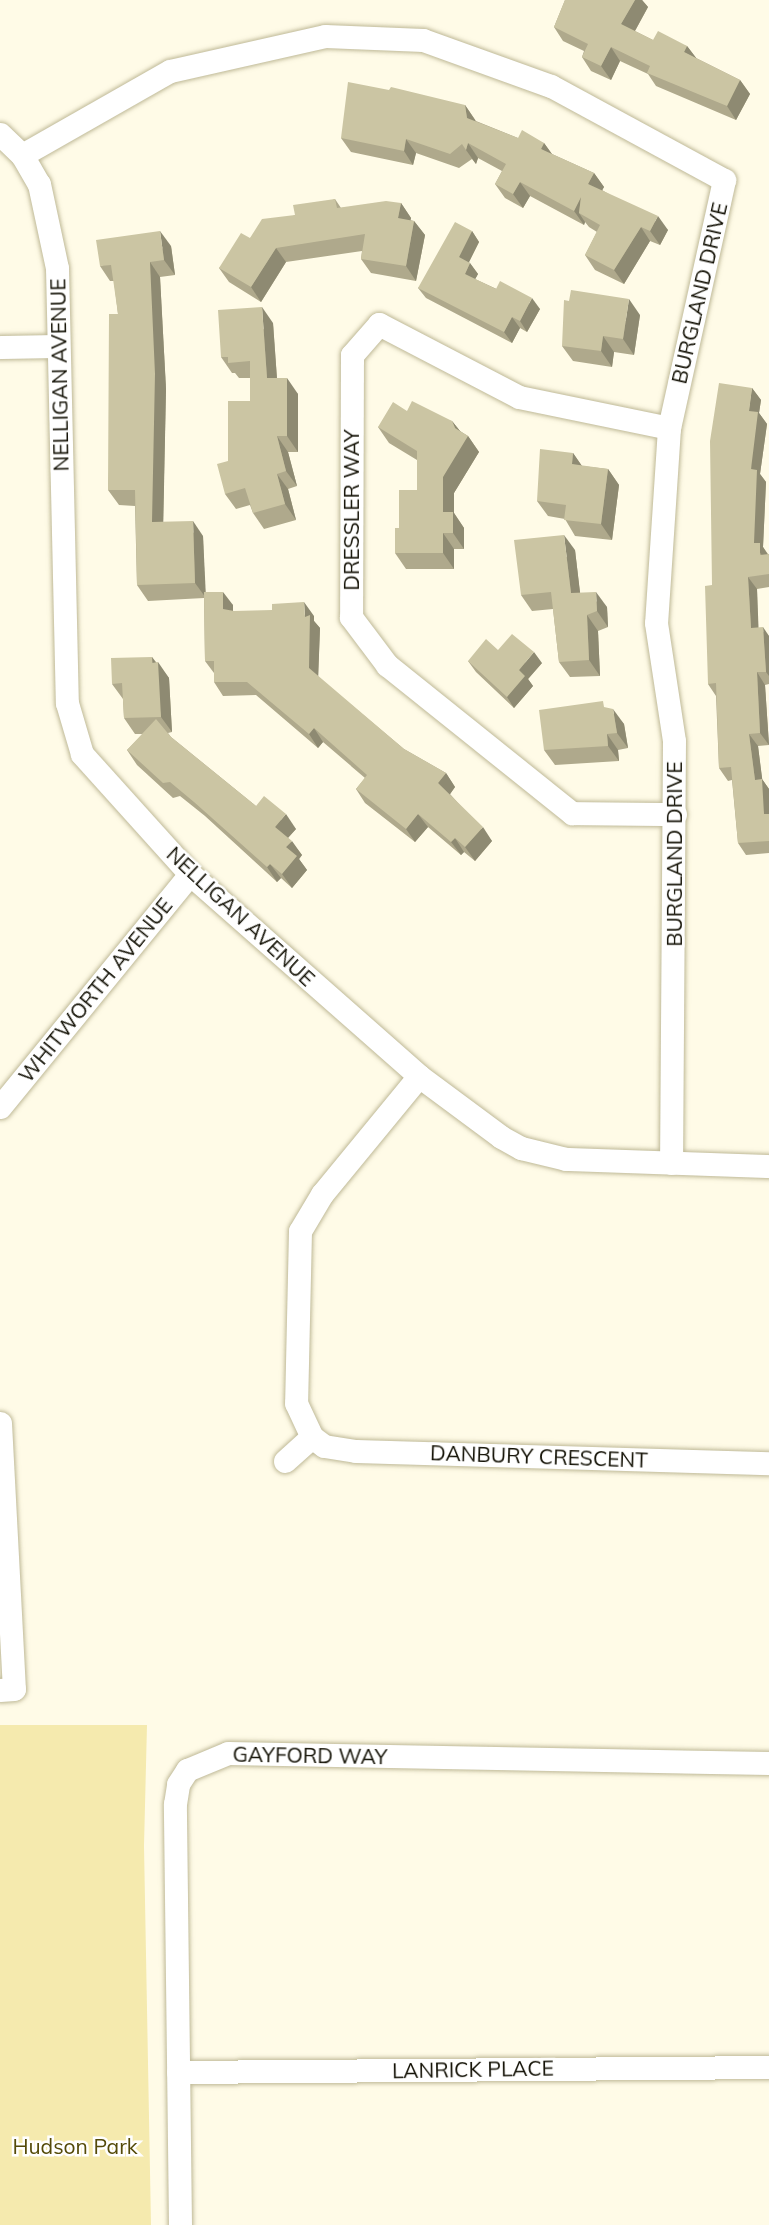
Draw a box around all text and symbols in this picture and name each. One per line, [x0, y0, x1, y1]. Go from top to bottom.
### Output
street label: BURGLAND DRIVE [666, 200, 732, 386]
street label: NELLIGAN AVENUE [45, 278, 73, 472]
street label: DRESSLER WAY [338, 429, 364, 591]
street label: BURGLAND DRIVE [661, 761, 687, 947]
street label: NELLIGAN AVENUE [162, 841, 320, 991]
street label: WHITWORTH AVENUE [13, 893, 177, 1087]
street label: DANBURY CRESCENT [430, 1440, 648, 1472]
street label: GAYFORD WAY [232, 1741, 388, 1769]
street label: LANRICK PLACE [392, 2055, 554, 2083]
park label: Hudson Park [12, 2133, 138, 2159]

